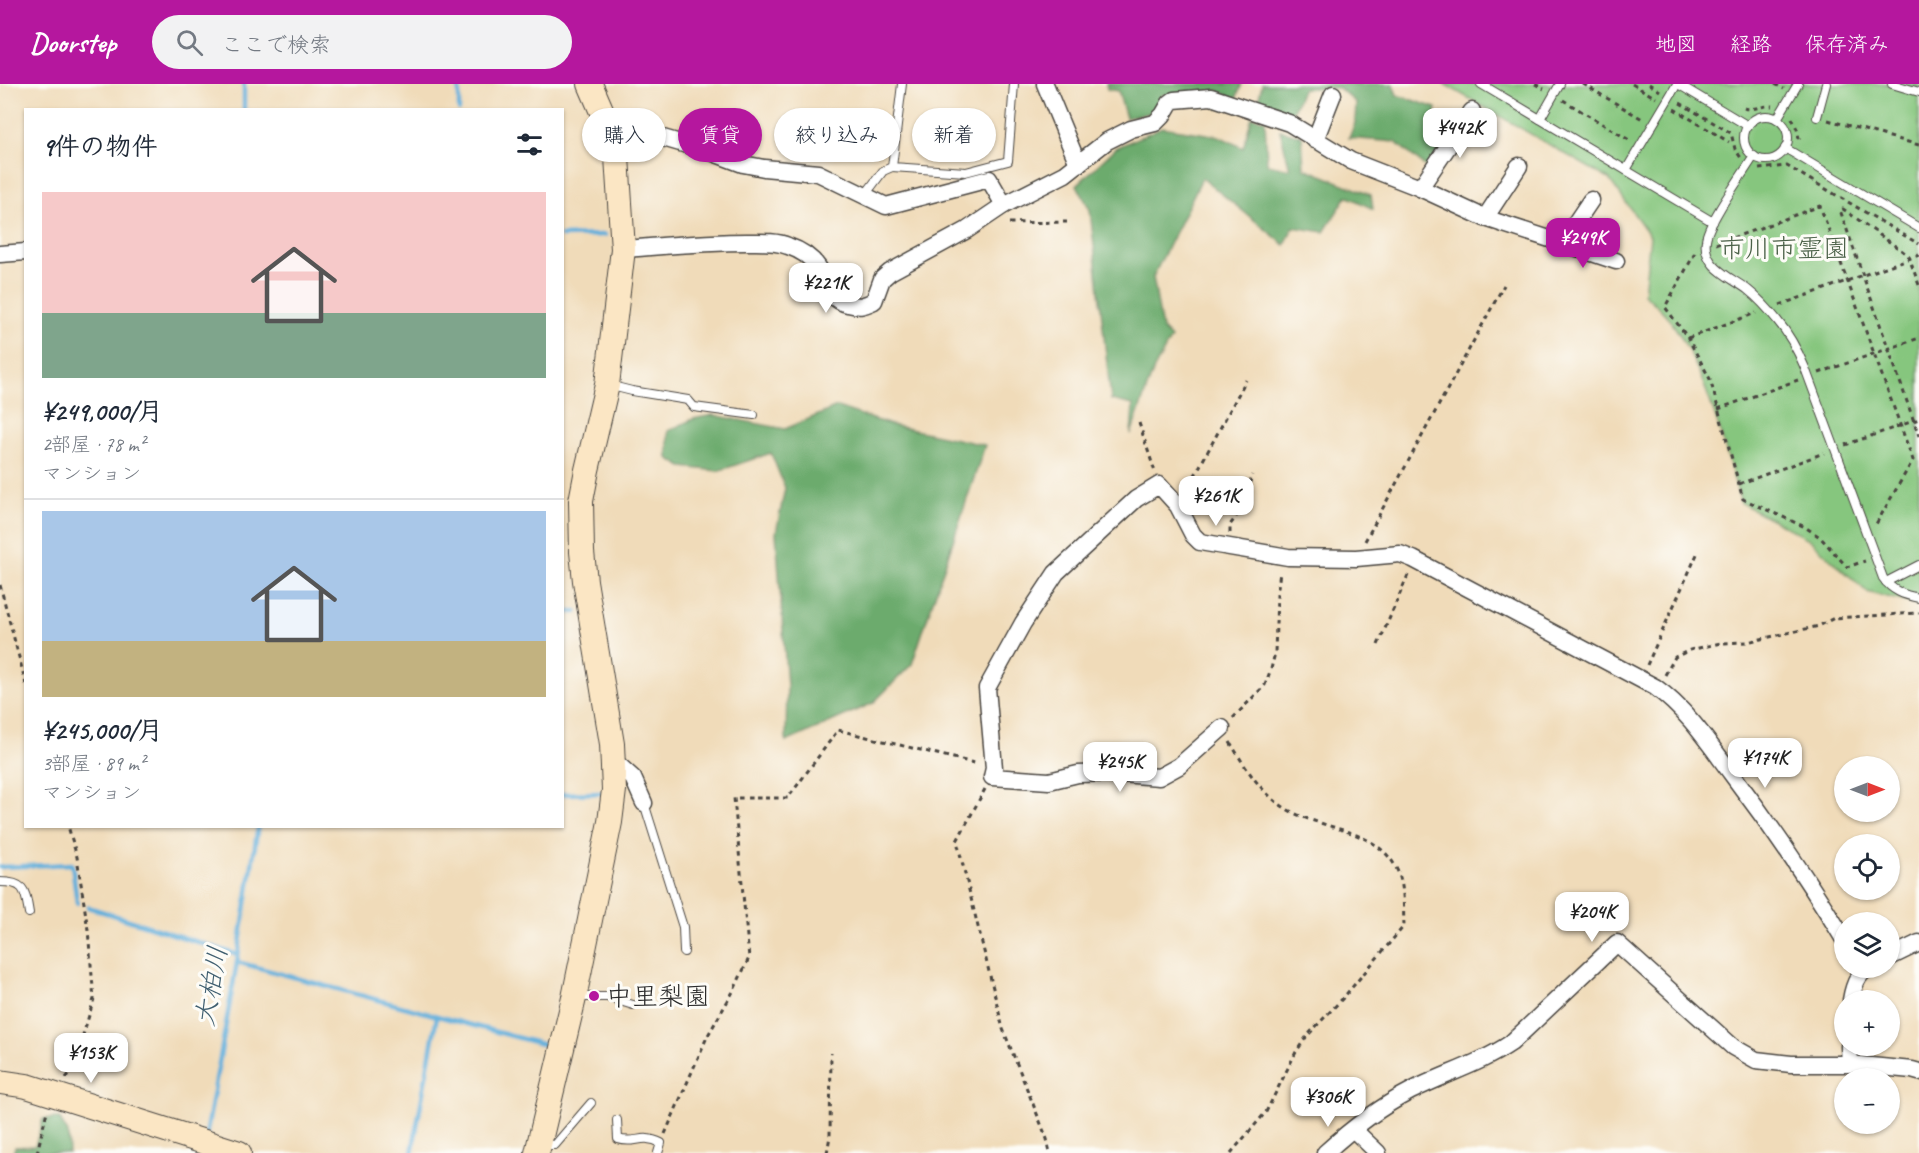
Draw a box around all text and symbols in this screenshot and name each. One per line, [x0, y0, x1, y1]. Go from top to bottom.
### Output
search box [152, 15, 572, 69]
text: Doorstep [30, 25, 116, 60]
icon: search [173, 26, 206, 59]
text: ここで検索 [221, 31, 331, 59]
text: 地図 [1655, 31, 1697, 57]
text: 経路 [1730, 31, 1772, 57]
text: 保存済み [1805, 31, 1889, 57]
chip: 購入 [582, 108, 666, 162]
chip: 賃貸 [678, 108, 762, 162]
chip: 絞り込み [774, 108, 900, 162]
chip: 新着 [912, 108, 996, 162]
pin: ¥442K [1418, 108, 1502, 159]
text: ¥442K [1437, 115, 1483, 140]
icon: filters [513, 128, 546, 161]
text: 9件の物件 [42, 130, 157, 163]
pin: ¥249K [1541, 218, 1625, 269]
text: ¥249K [1560, 225, 1606, 250]
icon: home [240, 231, 348, 339]
park label: 市川市霊園 [1719, 232, 1849, 265]
pin: ¥221K [784, 263, 868, 314]
text: ¥221K [803, 270, 849, 295]
text: ¥249,000/月 [42, 395, 163, 428]
text: 2部屋 · 78 m² [42, 432, 145, 457]
text: マンション [42, 461, 141, 486]
pin: ¥261K [1174, 476, 1258, 527]
text: ¥261K [1193, 483, 1239, 508]
icon: home [240, 550, 348, 658]
text: ¥245,000/月 [42, 714, 163, 747]
pin: ¥174K [1723, 738, 1807, 789]
pin: ¥245K [1078, 742, 1162, 793]
text: ¥174K [1742, 745, 1788, 770]
text: ¥245K [1097, 749, 1143, 774]
text: 3部屋 · 89 m² [42, 751, 145, 776]
north arrow [1834, 756, 1900, 822]
map controls [1834, 756, 1900, 1134]
text: マンション [42, 780, 141, 805]
button: locate [1834, 834, 1900, 900]
pin: ¥204K [1550, 892, 1634, 943]
text: ¥204K [1569, 899, 1615, 924]
button: layers [1834, 912, 1900, 978]
water label: 大柏川 [187, 943, 235, 1029]
place label: 中里梨園 [606, 980, 710, 1013]
marker: 中里梨園 [587, 989, 601, 1003]
button: + [1834, 990, 1900, 1056]
pin: ¥153K [49, 1033, 133, 1084]
text: ¥153K [68, 1040, 114, 1065]
button: − [1834, 1068, 1900, 1134]
pin: ¥306K [1286, 1077, 1370, 1128]
text: ¥306K [1305, 1084, 1351, 1109]

